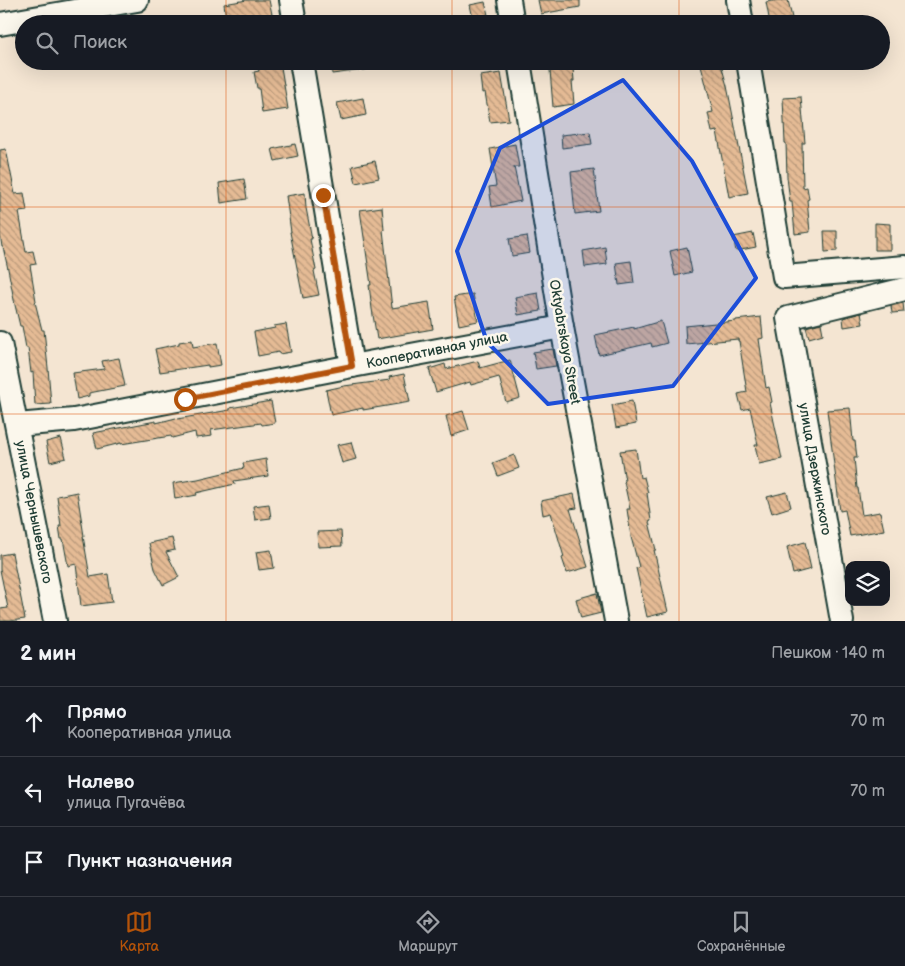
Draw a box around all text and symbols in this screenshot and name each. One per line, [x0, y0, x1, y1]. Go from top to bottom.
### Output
search box [15, 15, 890, 70]
icon: search [33, 29, 61, 57]
text: Поиск [73, 31, 127, 54]
route end [312, 184, 335, 207]
street label: Oktyabrskaya Street [546, 278, 584, 406]
street label: Кооперативная улица [365, 328, 510, 372]
route start [174, 388, 197, 411]
street label: улица Дзержинского [795, 402, 835, 536]
street label: улица Чернышевского [12, 439, 56, 585]
map controls [845, 561, 890, 606]
button: layers [845, 561, 890, 606]
text: 2 мин [20, 641, 76, 666]
text: Пешком · 140 m [771, 644, 885, 663]
text: Прямо [67, 701, 127, 724]
icon: ahead [20, 708, 48, 736]
text: 70 m [850, 712, 885, 731]
text: Кооперативная улица [67, 724, 231, 743]
text: Налево [67, 771, 134, 794]
icon: left [20, 778, 48, 806]
text: 70 m [850, 782, 885, 801]
text: улица Пугачёва [67, 794, 185, 813]
icon: arrive [20, 848, 48, 876]
text: Пункт назначения [67, 850, 232, 873]
tab: Карта [120, 908, 159, 955]
tab: Маршрут [398, 908, 458, 955]
tab: Сохранённые [697, 908, 785, 955]

